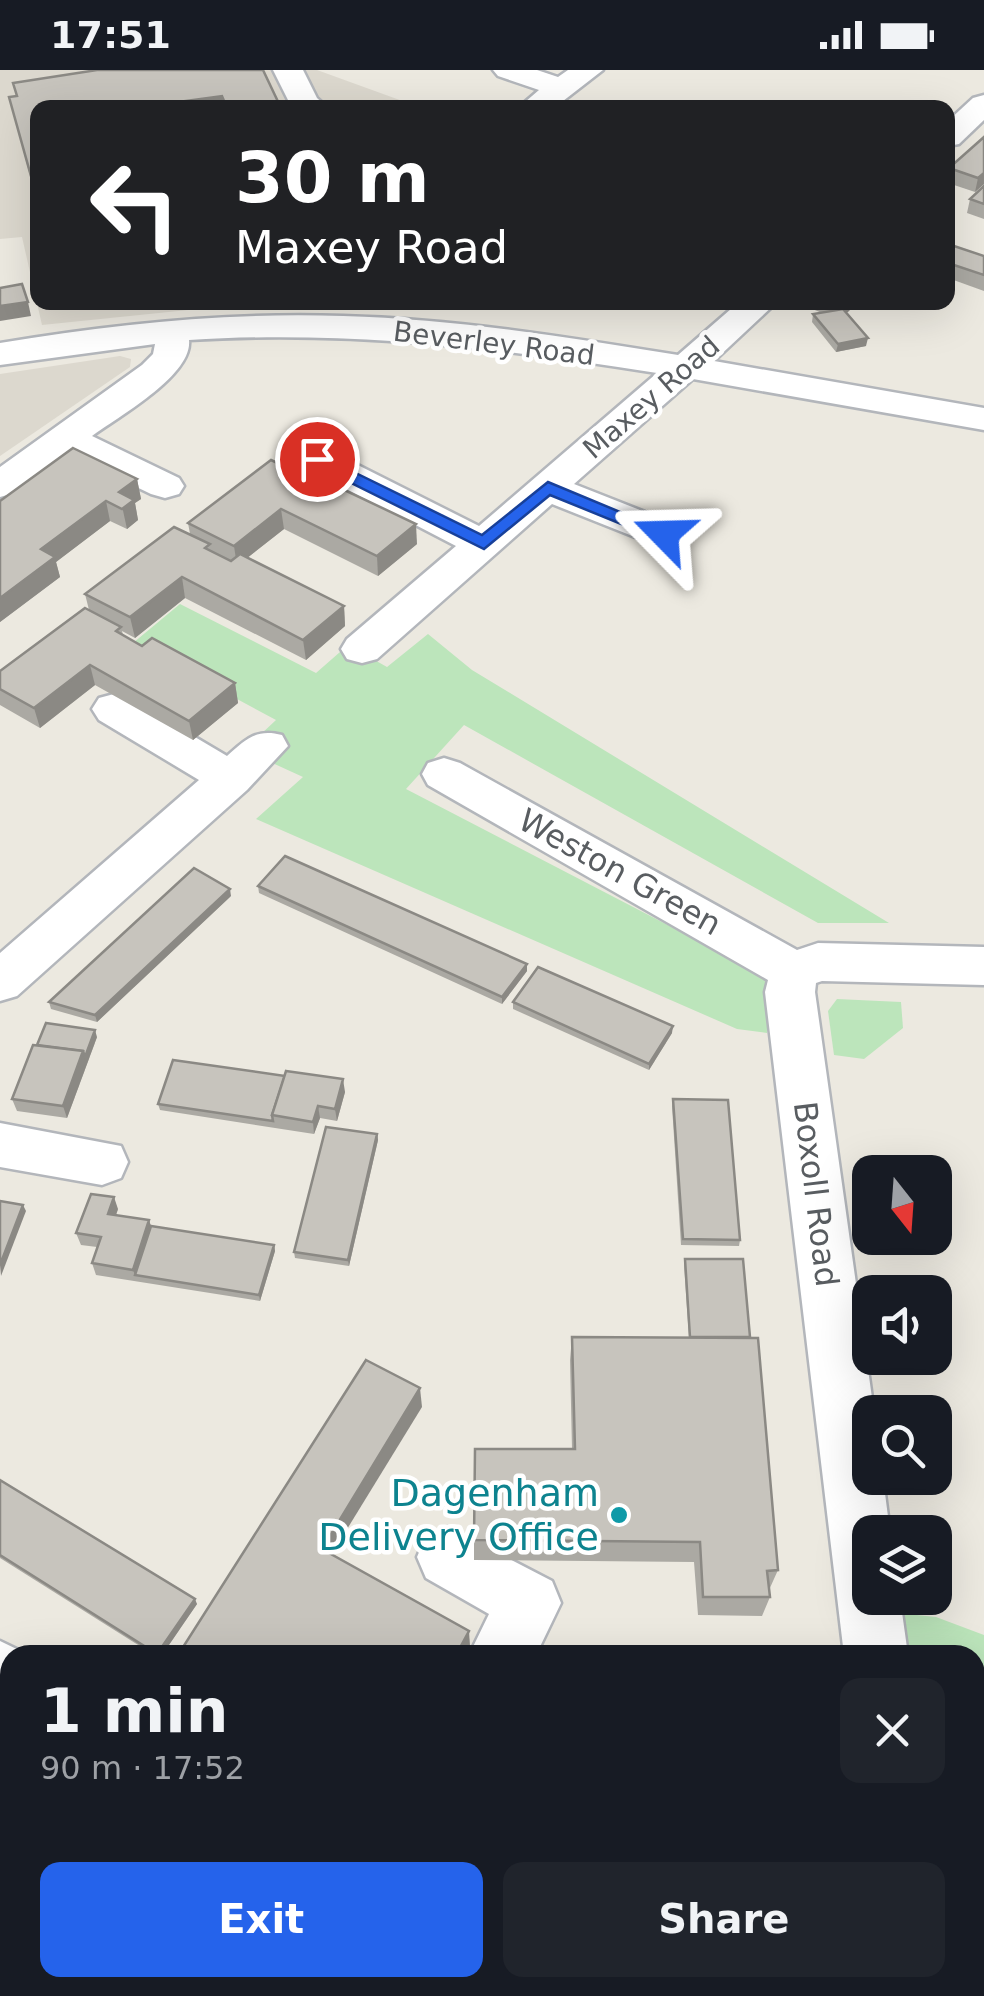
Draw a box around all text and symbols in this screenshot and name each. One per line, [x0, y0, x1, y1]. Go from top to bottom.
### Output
text: 17:51 [50, 13, 171, 57]
text: 30 m [235, 137, 430, 219]
icon: left [70, 140, 200, 270]
text: Maxey Road [235, 221, 508, 274]
street label: Beverley Road [391, 315, 596, 372]
street label: Maxey Road [576, 329, 726, 466]
pin [275, 417, 360, 502]
icon: arrive [290, 432, 345, 487]
position arrow [612, 482, 716, 586]
street label: Weston Green [512, 801, 728, 943]
street label: Boxoll Road [786, 1099, 846, 1289]
north arrow [852, 1155, 952, 1255]
map controls [852, 1155, 952, 1615]
button: sound [852, 1275, 952, 1375]
button: search [852, 1395, 952, 1495]
place label: Dagenham Delivery Office [318, 1471, 599, 1559]
marker: Dagenham Delivery Office [608, 1504, 630, 1526]
button: layers [852, 1515, 952, 1615]
text: 1 min [40, 1676, 228, 1746]
button: close [840, 1678, 945, 1783]
text: 90 m · 17:52 [40, 1749, 245, 1787]
button: Exit [40, 1862, 483, 1977]
button: Share [503, 1862, 945, 1977]

